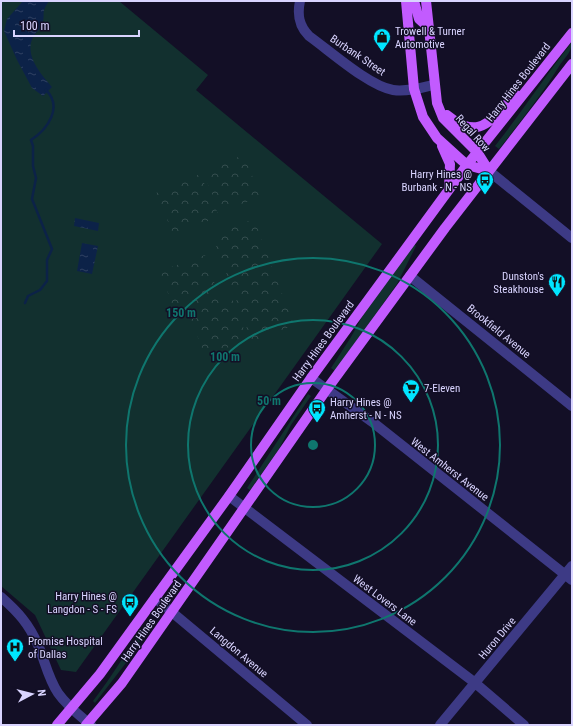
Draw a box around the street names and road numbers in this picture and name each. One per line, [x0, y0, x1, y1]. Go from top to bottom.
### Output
street label: Burbank Street [328, 32, 388, 79]
street label: Harry Hines Boulevard [484, 40, 553, 124]
street label: Regal Row [453, 112, 493, 154]
street label: Harry Hines Boulevard [290, 298, 357, 384]
street label: Brookfield Avenue [464, 302, 533, 361]
street label: West Amherst Avenue [408, 435, 491, 504]
street label: West Lovers Lane [350, 572, 419, 629]
street label: Harry Hines Boulevard [118, 578, 184, 665]
street label: Huron Drive [476, 615, 519, 662]
street label: Langdon Avenue [207, 624, 270, 680]

